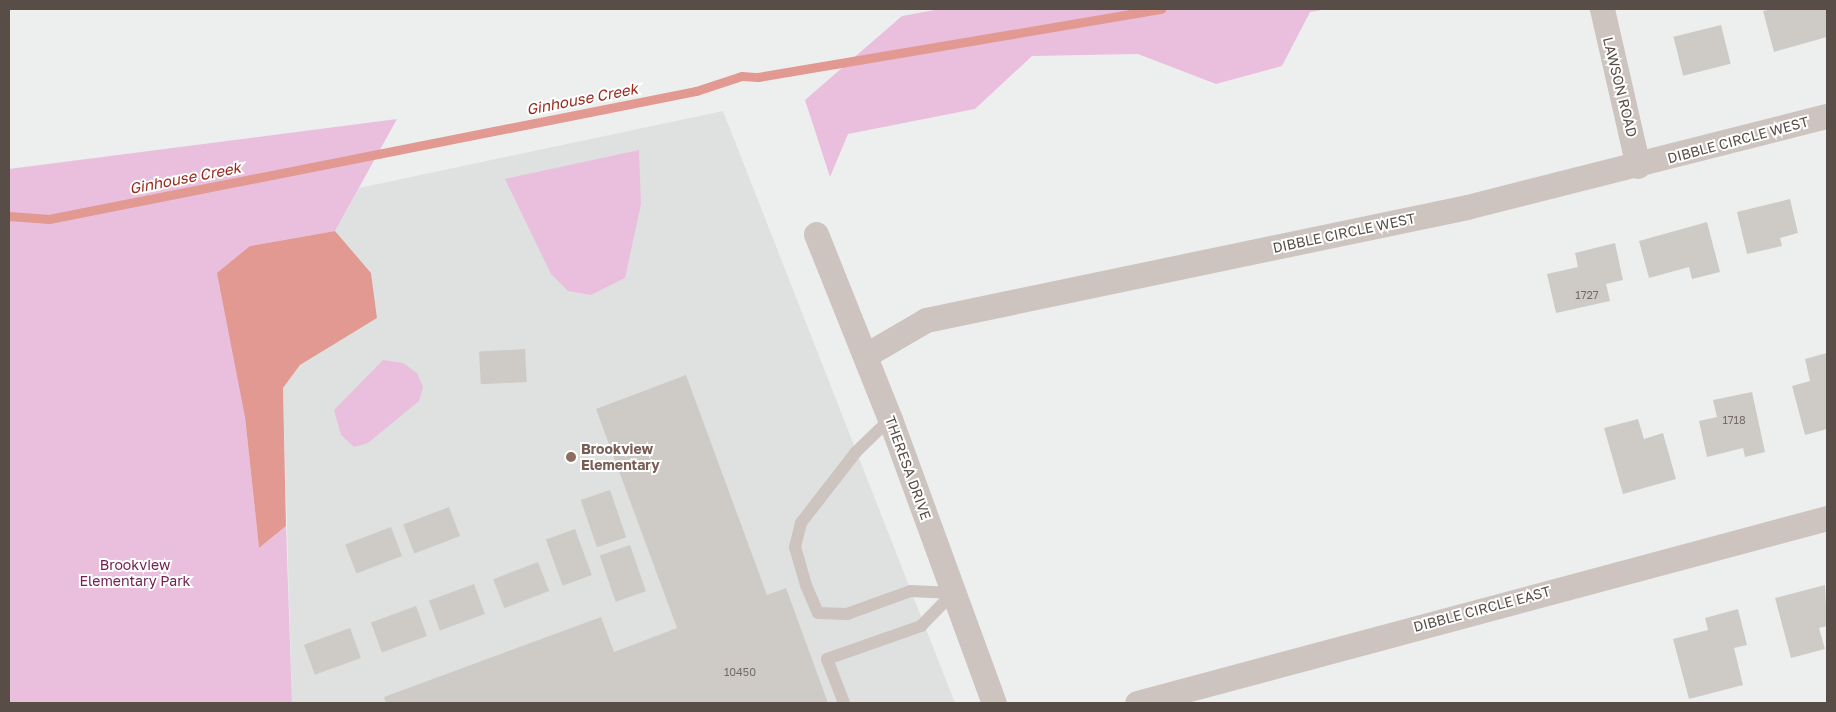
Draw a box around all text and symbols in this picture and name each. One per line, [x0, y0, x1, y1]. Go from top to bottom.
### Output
street label: LAWSON ROAD [1599, 35, 1641, 139]
water label: Ginhouse Creek [525, 79, 639, 119]
street label: DIBBLE CIRCLE WEST [1666, 113, 1810, 167]
water label: Ginhouse Creek [128, 158, 242, 198]
street label: DIBBLE CIRCLE WEST [1271, 210, 1417, 256]
house number: 1727 [1575, 288, 1599, 302]
house number: 1718 [1722, 413, 1746, 427]
street label: THERESA DRIVE [881, 414, 935, 522]
place label: Brookview Elementary [581, 441, 660, 474]
marker: Brookview Elementary [565, 451, 577, 463]
park label: Brookview Elementary Park [79, 557, 191, 590]
street label: DIBBLE CIRCLE EAST [1412, 583, 1552, 635]
house number: 10450 [724, 665, 756, 679]

